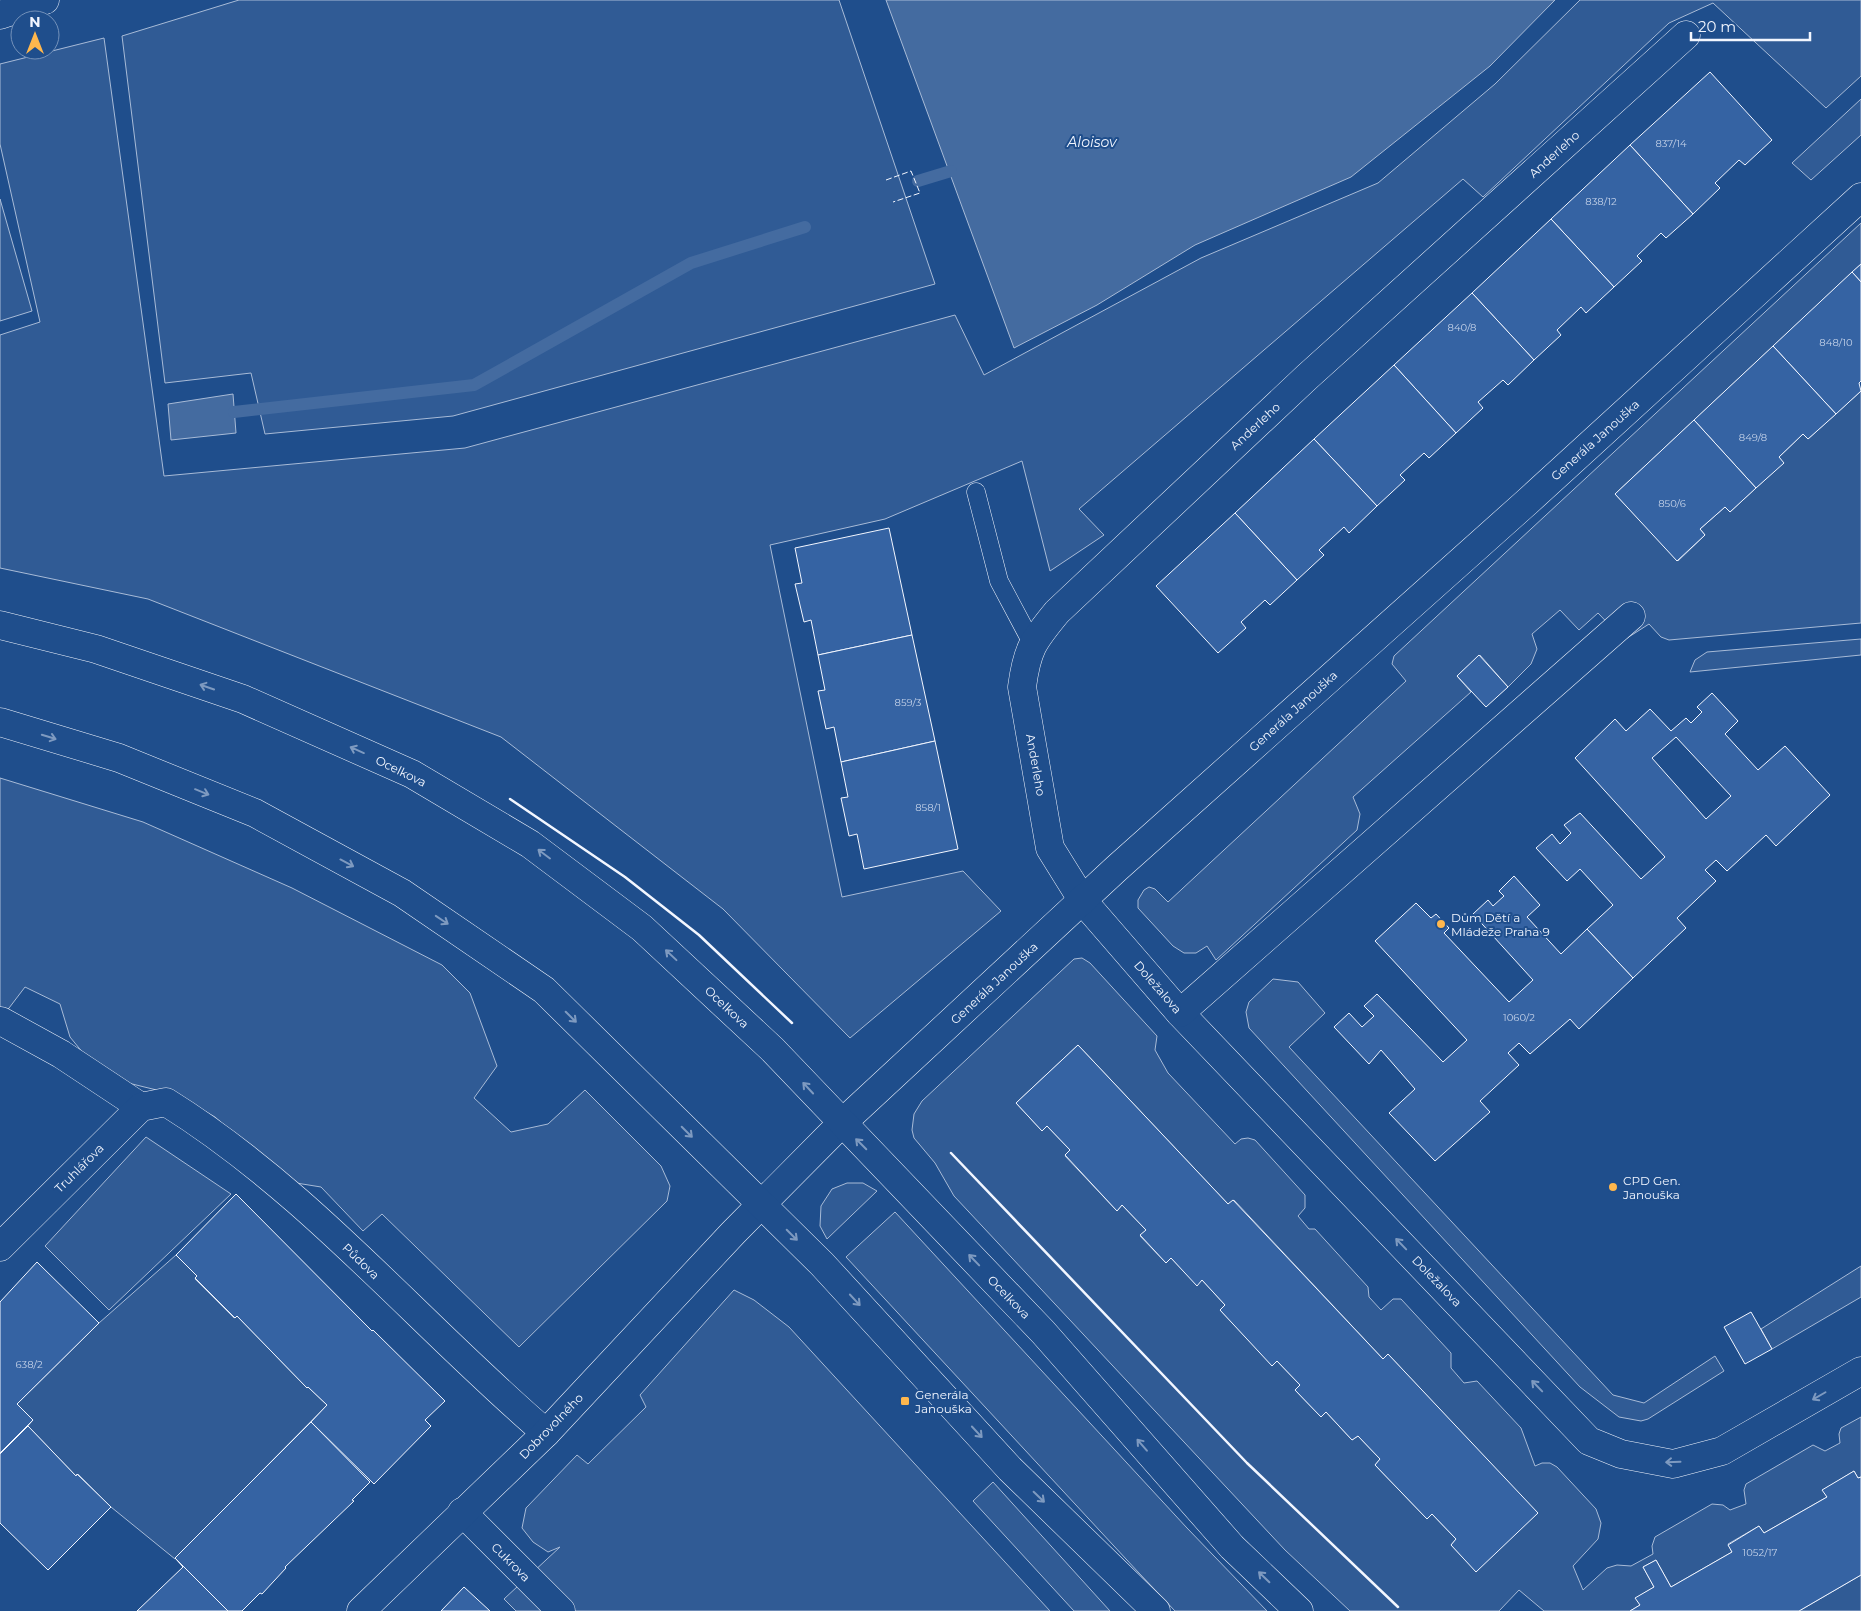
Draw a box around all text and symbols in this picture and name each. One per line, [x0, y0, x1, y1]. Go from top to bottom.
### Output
north arrow [10, 10, 60, 60]
scale bar [1691, 10, 1810, 42]
text: N [29, 13, 41, 31]
text: 20 m [1698, 17, 1736, 36]
street label: Anderleho [1526, 127, 1582, 181]
water label: Aloisov [1066, 133, 1118, 151]
house number: 837/14 [1655, 137, 1687, 150]
house number: 838/12 [1585, 195, 1617, 208]
house number: 840/8 [1448, 321, 1476, 334]
house number: 848/10 [1819, 336, 1853, 349]
street label: Generála Janouška [1548, 396, 1642, 484]
street label: Anderleho [1227, 399, 1283, 453]
house number: 849/8 [1739, 431, 1767, 444]
house number: 850/6 [1658, 497, 1686, 510]
street label: Generála Janouška [1246, 667, 1340, 755]
one-way arrow [200, 682, 215, 691]
house number: 859/3 [895, 696, 922, 709]
one-way arrow [41, 733, 57, 743]
street label: Anderleho [1023, 733, 1049, 797]
one-way arrow [350, 744, 365, 754]
street label: Ocelkova [373, 752, 429, 790]
one-way arrow [194, 788, 209, 797]
house number: 858/1 [915, 801, 941, 814]
one-way arrow [537, 849, 551, 859]
one-way arrow [340, 858, 355, 868]
place label: Dům Dětí a Mládeže Praha 9 [1451, 910, 1550, 939]
one-way arrow [435, 915, 449, 925]
marker: Dům Dětí a Mládeže Praha 9 [1435, 918, 1447, 930]
street label: Generála Janouška [947, 939, 1041, 1027]
one-way arrow [665, 949, 678, 961]
street label: Doležalova [1131, 958, 1185, 1016]
street label: Ocelkova [702, 983, 752, 1031]
one-way arrow [565, 1011, 577, 1023]
house number: 1060/2 [1503, 1011, 1535, 1024]
one-way arrow [802, 1082, 814, 1094]
one-way arrow [681, 1125, 693, 1138]
one-way arrow [855, 1137, 867, 1150]
street label: Truhlářova [51, 1140, 107, 1196]
place label: CPD Gen. Janouška [1622, 1173, 1680, 1202]
marker: CPD Gen. Janouška [1607, 1181, 1619, 1193]
one-way arrow [785, 1229, 798, 1241]
one-way arrow [1395, 1237, 1407, 1250]
street label: Půdova [339, 1240, 383, 1282]
street label: Doležalova [1409, 1252, 1465, 1310]
one-way arrow [968, 1254, 980, 1267]
street label: Ocelkova [985, 1272, 1033, 1322]
one-way arrow [849, 1294, 861, 1307]
house number: 638/2 [15, 1358, 43, 1371]
one-way arrow [1531, 1380, 1543, 1393]
place label: Generála Janouška [914, 1387, 972, 1416]
street label: Dobrovolného [516, 1390, 586, 1462]
one-way arrow [1812, 1391, 1826, 1401]
marker: Generála Janouška [899, 1395, 911, 1407]
one-way arrow [971, 1426, 983, 1439]
one-way arrow [1136, 1439, 1148, 1452]
one-way arrow [1665, 1457, 1681, 1467]
one-way arrow [1033, 1491, 1046, 1503]
street label: Cukrova [488, 1539, 534, 1585]
house number: 1052/17 [1743, 1546, 1777, 1559]
one-way arrow [1258, 1571, 1270, 1583]

